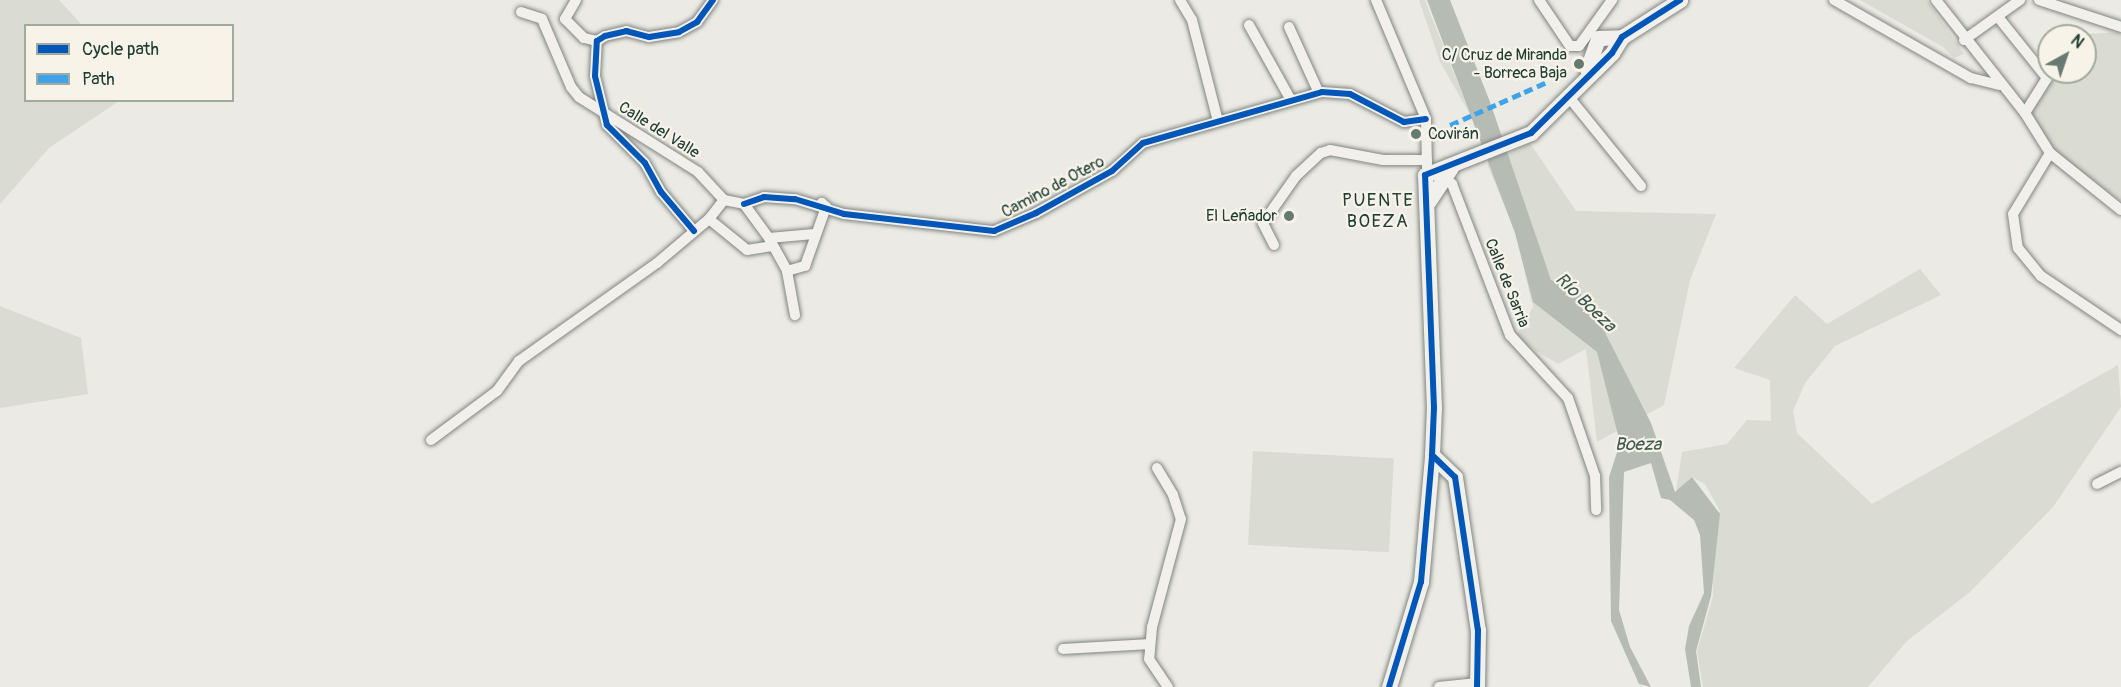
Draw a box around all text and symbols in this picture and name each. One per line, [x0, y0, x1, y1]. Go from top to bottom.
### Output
legend [24, 24, 234, 102]
north arrow [2037, 24, 2097, 84]
text: N [2067, 31, 2088, 53]
text: Cycle path [82, 38, 159, 61]
place label: C/ Cruz de Miranda - Borreca Baja [1442, 45, 1567, 83]
marker: C/ Cruz de Miranda - Borreca Baja [1572, 57, 1586, 71]
text: Path [82, 68, 115, 91]
street label: Calle del Valle [615, 97, 703, 163]
place label: Covirán [1428, 124, 1479, 144]
marker: Covirán [1409, 127, 1423, 141]
street label: Camino de Otero [998, 152, 1108, 222]
district label: PUENTE BOEZA [1342, 191, 1414, 234]
place label: El Leñador [1206, 206, 1277, 226]
marker: El Leñador [1282, 209, 1296, 223]
street label: Calle de Sarria [1480, 236, 1534, 330]
water label: Río Boeza [1550, 269, 1620, 337]
water label: Boeza [1615, 434, 1661, 456]

